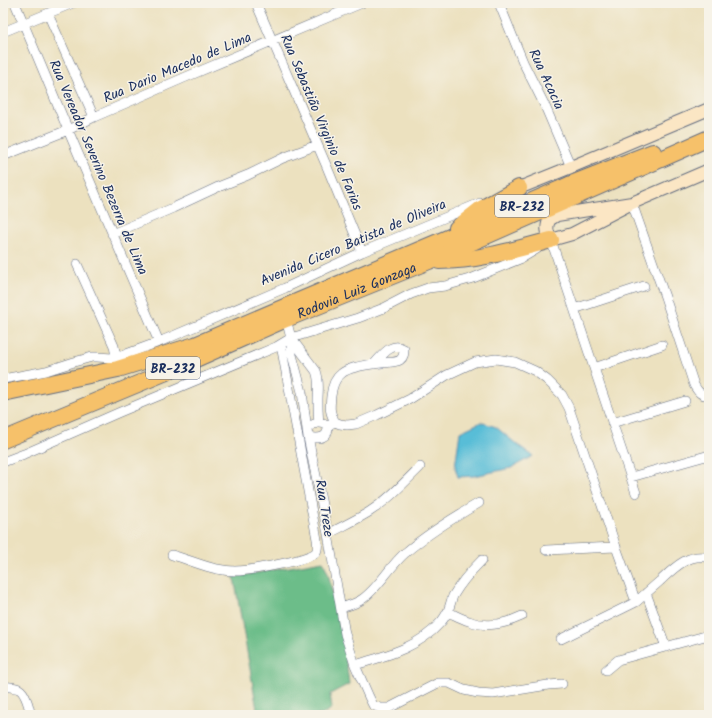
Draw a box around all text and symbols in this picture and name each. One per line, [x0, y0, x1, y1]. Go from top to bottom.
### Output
street label: Rua Dario Macedo de Lima [100, 27, 255, 109]
street label: Rua Sebastião Virginio de Farias [274, 31, 368, 214]
street label: Rua Acacia [522, 46, 570, 113]
street label: Rua Vereador Severino Bezerra de Lima [43, 56, 154, 278]
street label: Avenida Cicero Batista de Oliveira [257, 194, 450, 292]
road number: BR-232 [495, 195, 549, 217]
street label: Rodovia Luiz Gonzaga [294, 257, 420, 325]
road number: BR-232 [146, 357, 200, 379]
street label: Rua Treze [309, 478, 340, 539]

